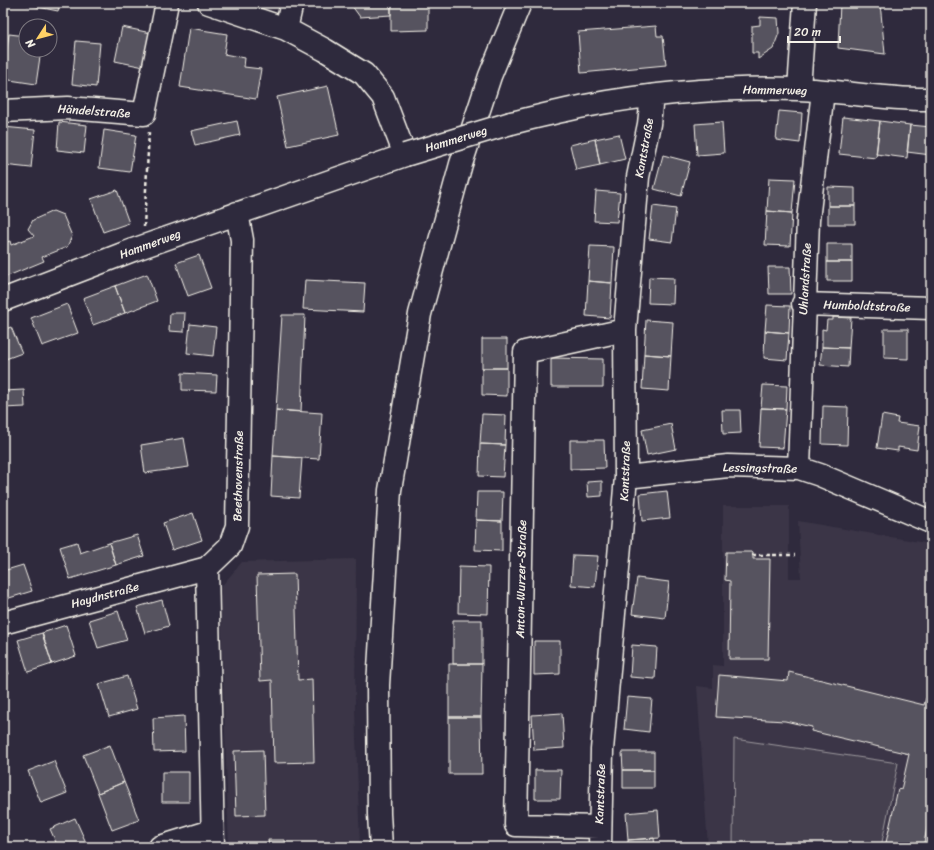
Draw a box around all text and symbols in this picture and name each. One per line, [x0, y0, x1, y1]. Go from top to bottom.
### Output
north arrow [18, 18, 58, 58]
scale bar [788, 18, 840, 44]
text: 20 m [794, 21, 821, 43]
text: N [20, 35, 41, 53]
street label: Hammerweg [743, 78, 807, 102]
street label: Händelstraße [57, 97, 131, 125]
street label: Kantstraße [628, 116, 660, 180]
street label: Hammerweg [422, 119, 490, 159]
street label: Hammerweg [116, 223, 184, 265]
street label: Uhlandstraße [792, 242, 818, 315]
street label: Humboldtstraße [823, 293, 911, 319]
street label: Beethovenstraße [226, 430, 250, 522]
street label: Kantstraße [613, 440, 637, 501]
street label: Lessingstraße [723, 456, 797, 480]
street label: Anton-Wurzer-Straße [509, 520, 533, 639]
street label: Haydnstraße [68, 575, 142, 615]
street label: Kantstraße [588, 763, 612, 824]

